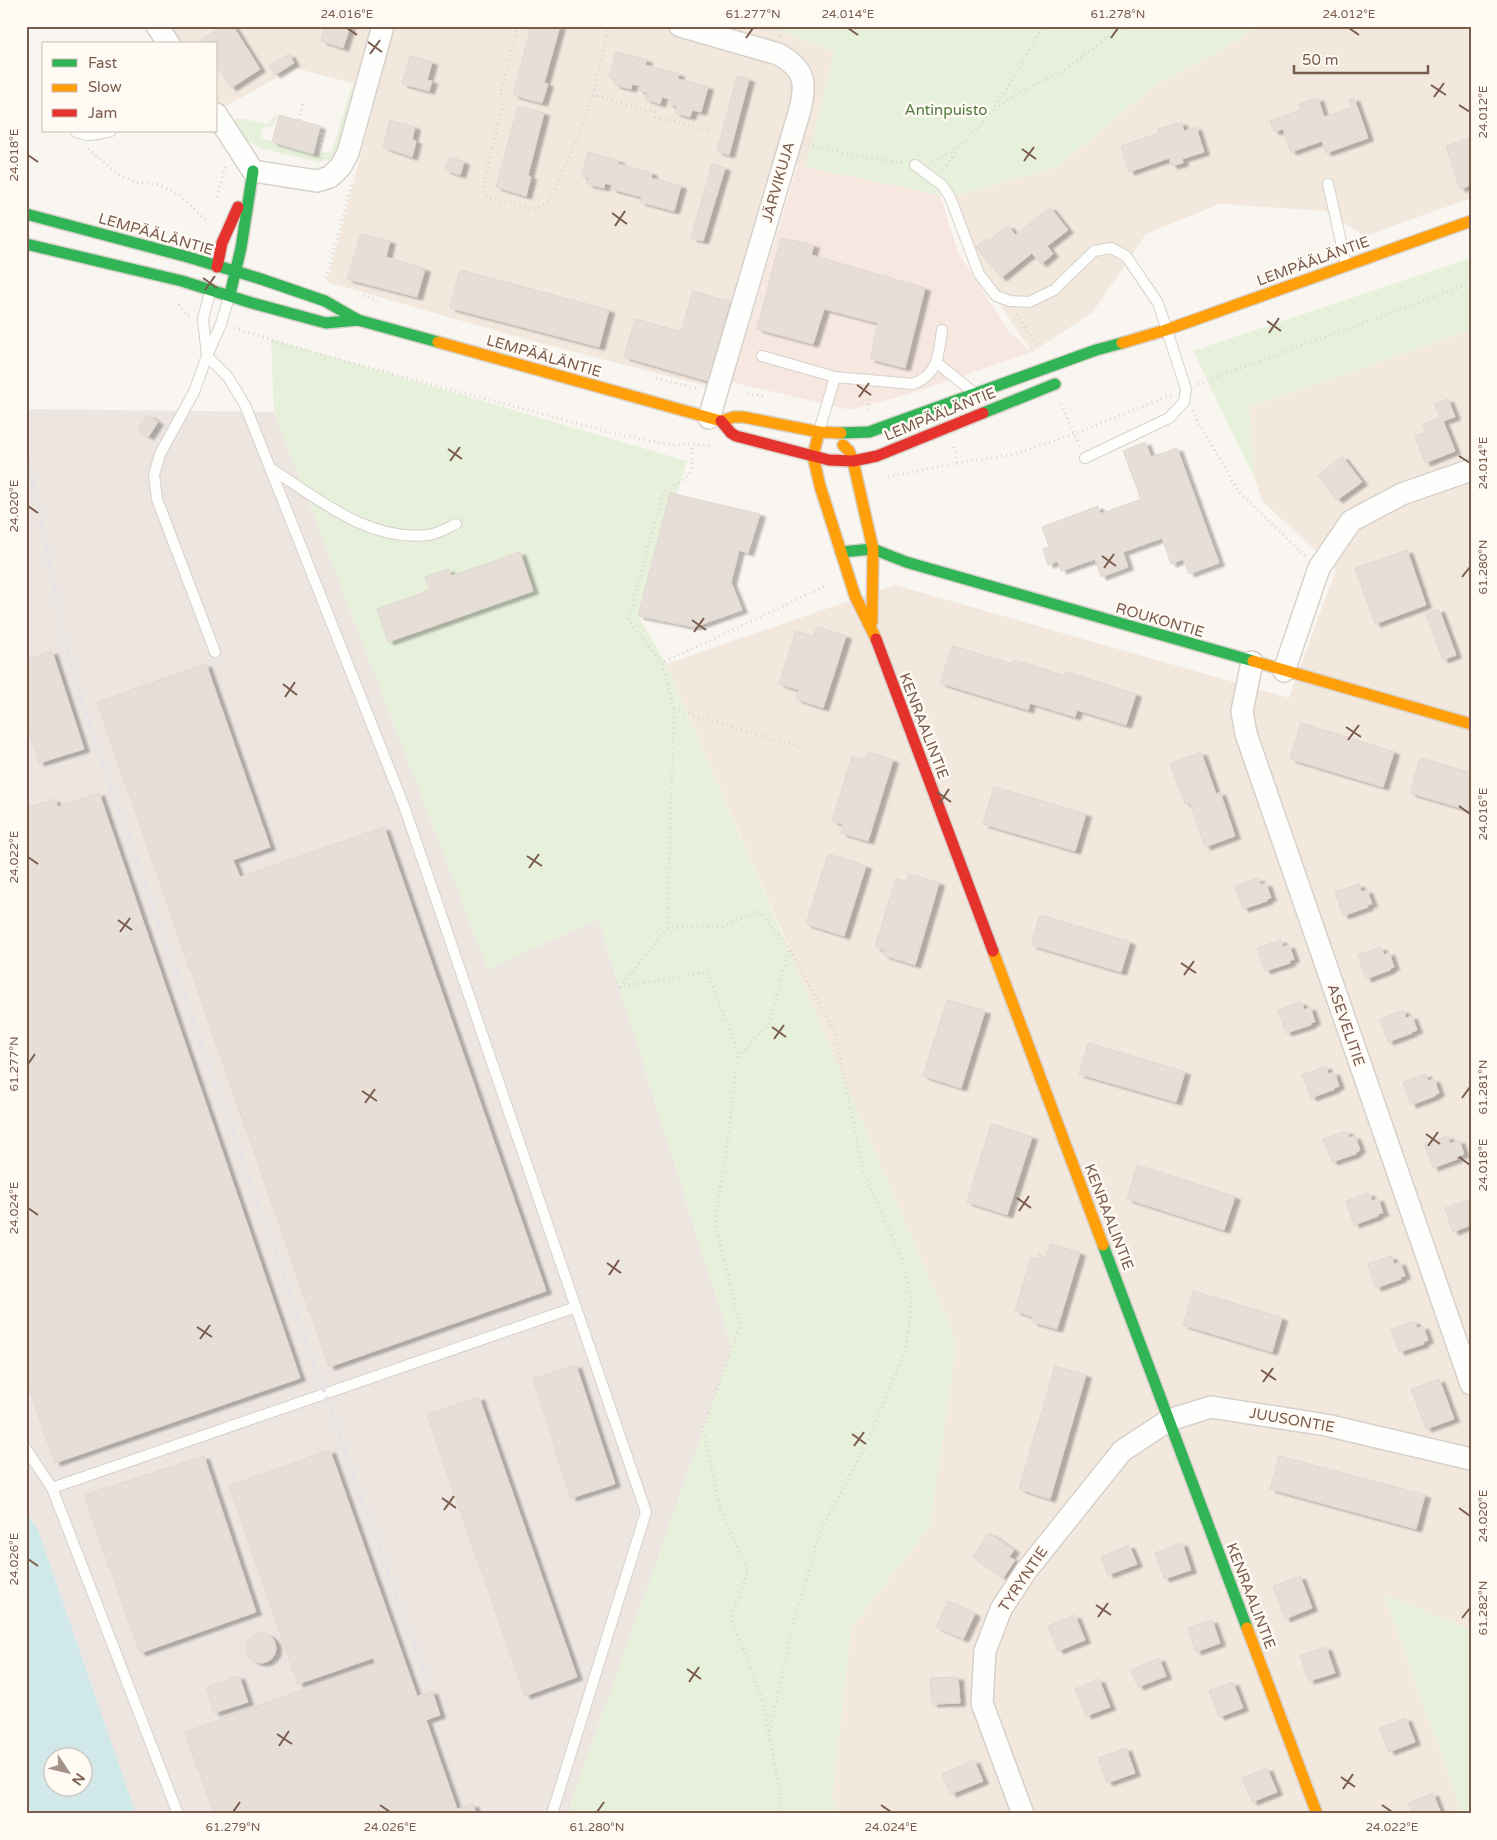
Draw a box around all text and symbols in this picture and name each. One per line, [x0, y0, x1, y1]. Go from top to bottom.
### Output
text: 24.016°E [321, 7, 374, 21]
text: 61.277°N [725, 7, 781, 21]
text: 24.014°E [822, 7, 875, 21]
text: 61.278°N [1091, 7, 1145, 21]
text: 24.012°E [1323, 7, 1376, 21]
legend [42, 42, 218, 132]
scale bar [1294, 42, 1428, 74]
text: 50 m [1302, 51, 1339, 69]
text: Fast [88, 54, 118, 72]
text: Slow [88, 78, 122, 96]
text: 24.012°E [1476, 85, 1490, 139]
park label: Antinpuisto [905, 101, 987, 119]
text: Jam [88, 104, 117, 122]
text: 24.018°E [7, 128, 21, 182]
street label: JÄRVIKUJA [758, 140, 798, 224]
street label: LEMPÄÄLÄNTIE [96, 209, 216, 259]
street label: LEMPÄÄLÄNTIE [1254, 232, 1372, 290]
street label: LEMPÄÄLÄNTIE [484, 331, 604, 381]
street label: LEMPÄÄLÄNTIE [882, 383, 998, 445]
text: 24.014°E [1476, 436, 1490, 490]
text: 24.020°E [7, 479, 21, 533]
text: 61.280°N [1476, 540, 1490, 594]
street label: ROUKONTIE [1114, 599, 1206, 641]
street label: KENRAALINTIE [895, 670, 953, 782]
text: 24.016°E [1476, 787, 1490, 840]
text: 24.022°E [7, 830, 21, 884]
street label: ASEVELITIE [1324, 981, 1368, 1069]
text: 61.277°N [7, 1036, 21, 1092]
text: 61.281°N [1476, 1060, 1490, 1114]
text: 24.018°E [1476, 1138, 1490, 1192]
street label: KENRAALINTIE [1080, 1161, 1138, 1273]
text: 24.024°E [7, 1181, 21, 1235]
street label: JUUSONTIE [1248, 1404, 1336, 1436]
text: 24.020°E [1476, 1489, 1490, 1543]
text: 24.026°E [7, 1532, 21, 1585]
street label: KENRAALINTIE [1222, 1540, 1280, 1652]
street label: TYRYNTIE [995, 1543, 1051, 1615]
text: 61.282°N [1476, 1581, 1490, 1635]
north arrow [42, 1748, 92, 1798]
text: N [68, 1770, 88, 1789]
text: 61.279°N [206, 1820, 260, 1834]
text: 24.026°E [364, 1820, 417, 1834]
text: 61.280°N [570, 1820, 624, 1834]
text: 24.024°E [865, 1820, 918, 1834]
text: 24.022°E [1366, 1820, 1419, 1834]

